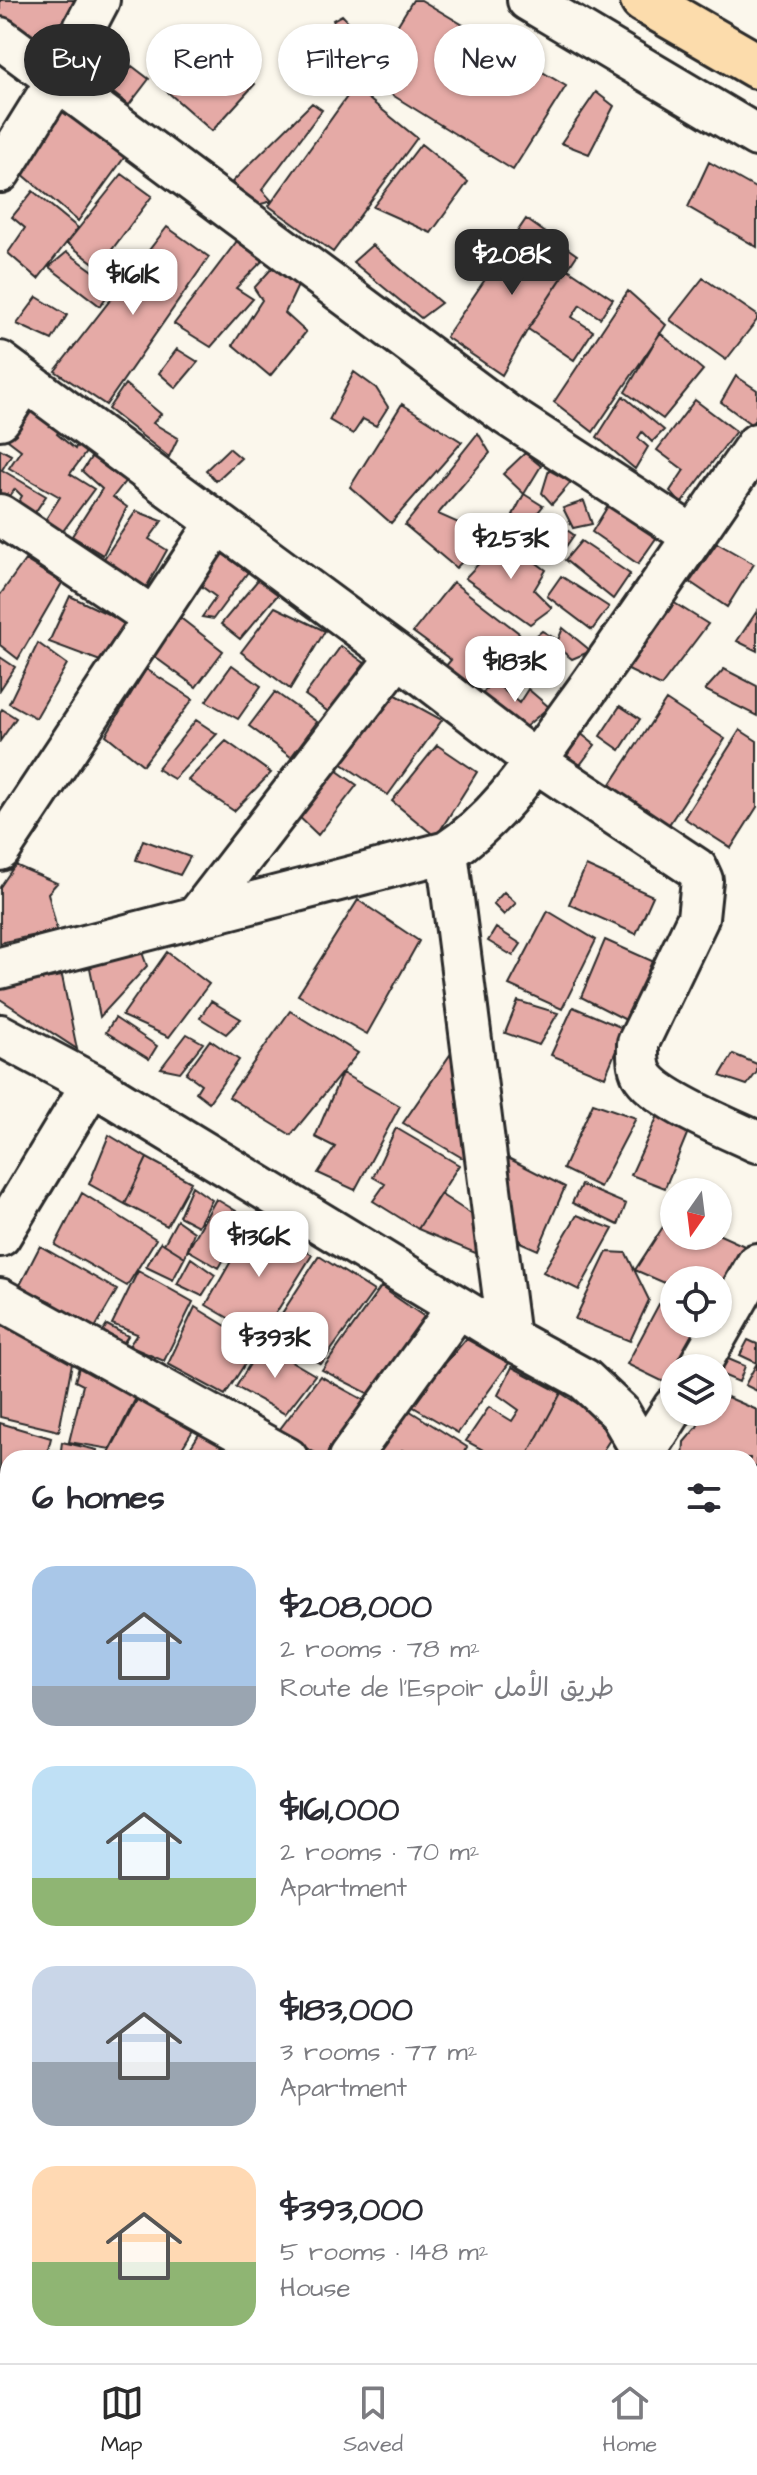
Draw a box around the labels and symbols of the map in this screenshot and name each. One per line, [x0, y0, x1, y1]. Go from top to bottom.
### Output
pin: $208K [456, 229, 568, 297]
pin: $161K [77, 249, 189, 317]
pin: $253K [455, 513, 567, 581]
pin: $183K [459, 636, 571, 704]
north arrow [660, 1178, 732, 1250]
pin: $136K [203, 1211, 315, 1279]
pin: $393K [219, 1312, 331, 1380]

